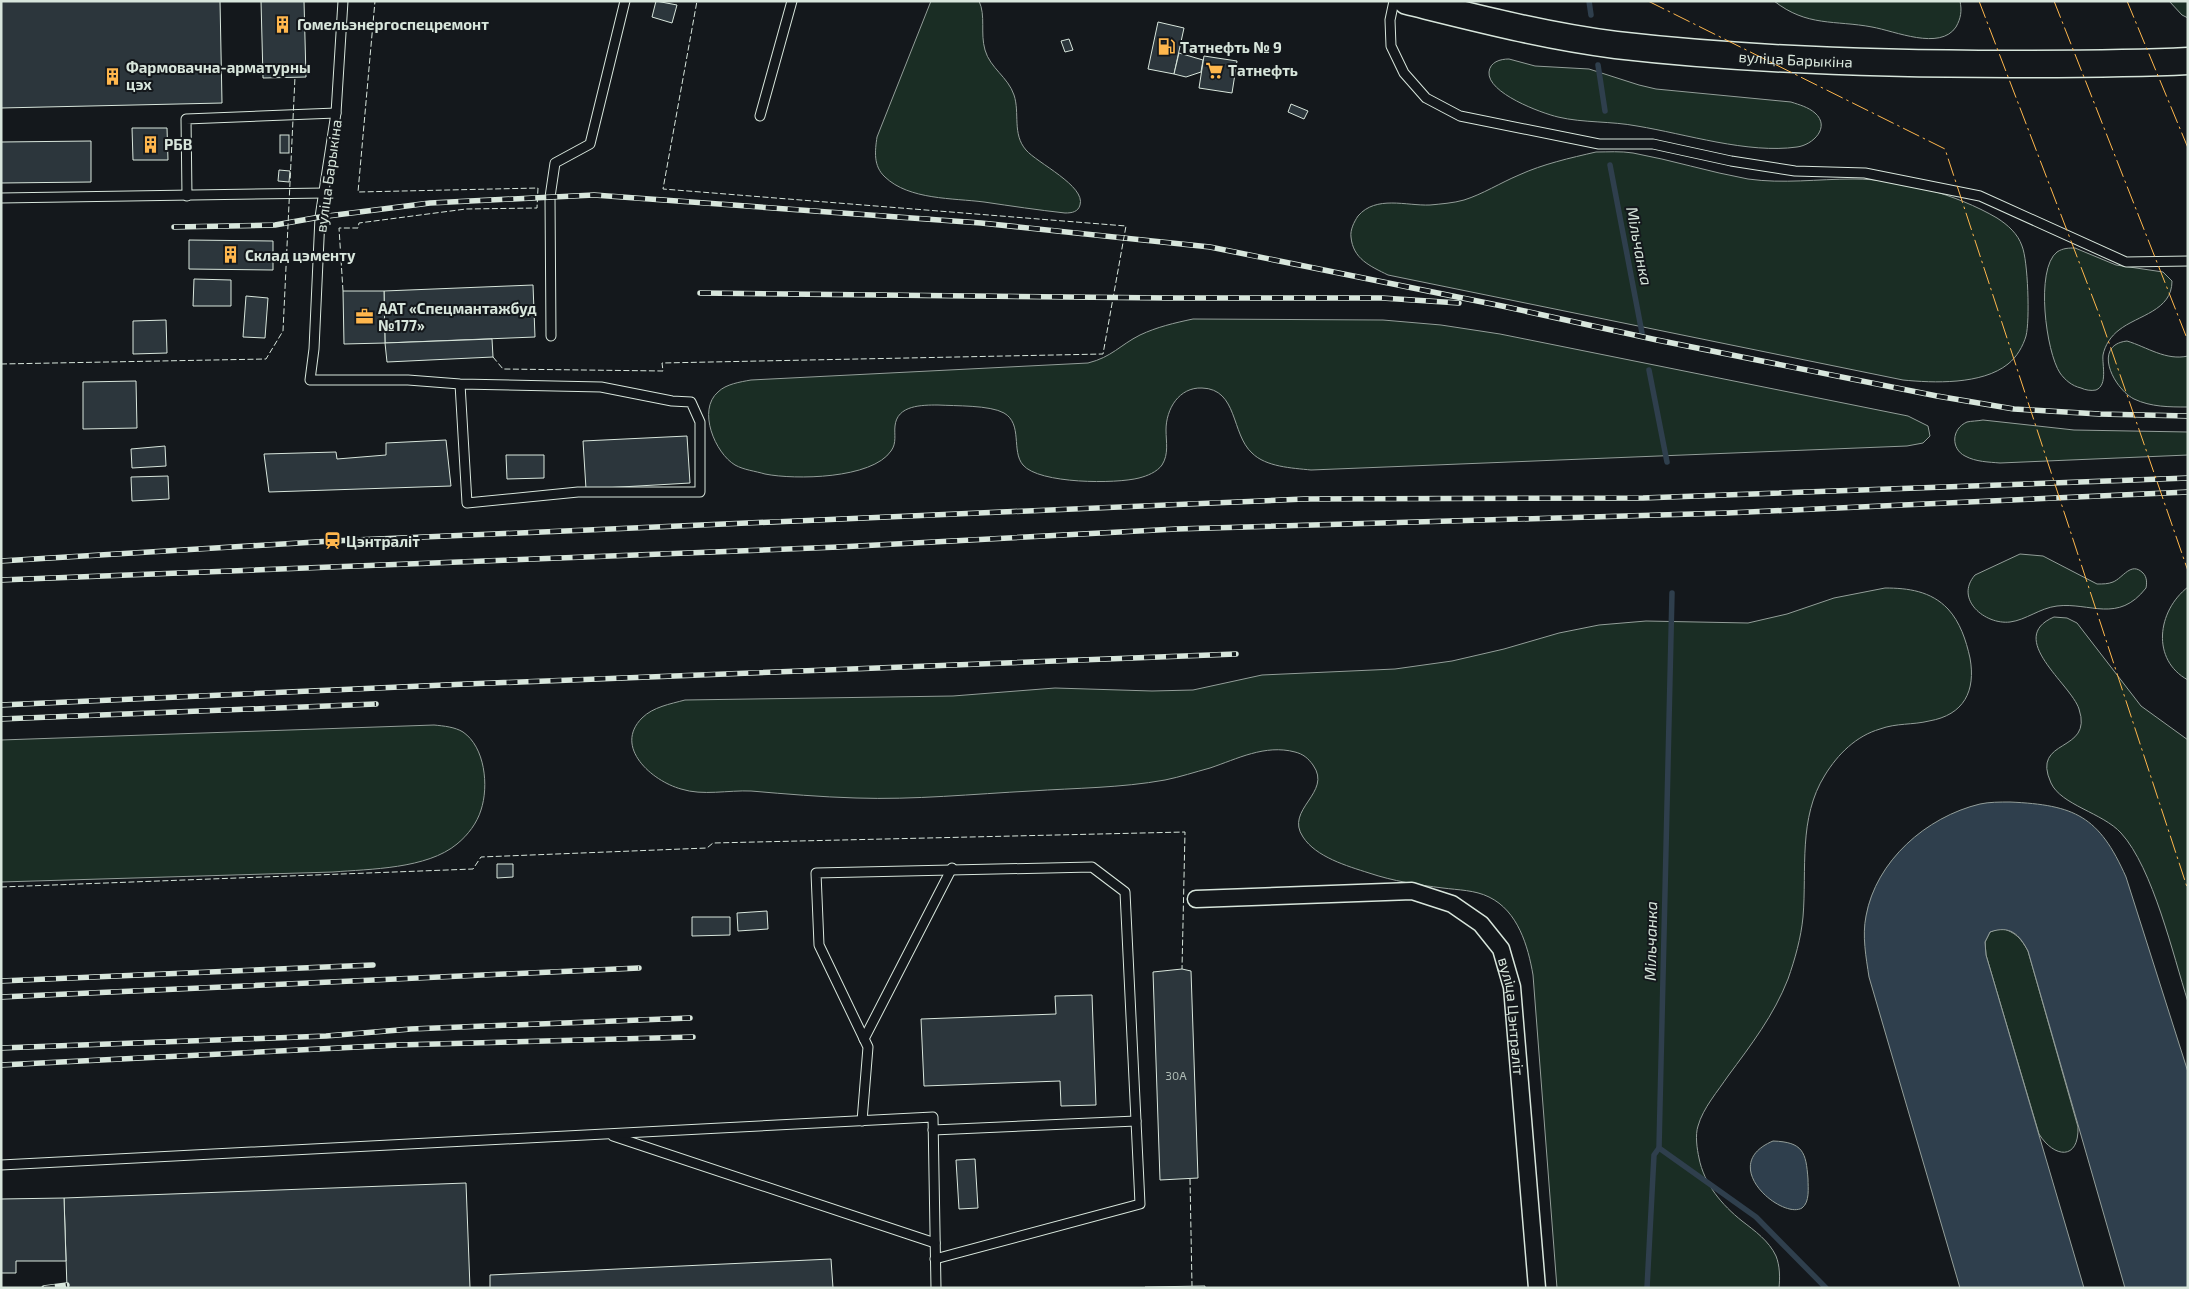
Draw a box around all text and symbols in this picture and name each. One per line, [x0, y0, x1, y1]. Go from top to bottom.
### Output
building icon: Гомельэнергоспецремонт [273, 14, 293, 34]
place label: Гомельэнергоспецремонт [297, 15, 489, 33]
fuel station icon: Татнефть № 9 [1156, 37, 1176, 57]
place label: Татнефть № 9 [1180, 38, 1282, 56]
street label: вуліца Барыкіна [1738, 47, 1853, 71]
place label: Фармовачна-арматурны цэх [126, 58, 311, 93]
supermarket icon: Татнефть [1204, 60, 1224, 80]
place label: Татнефть [1228, 61, 1298, 79]
building icon: Фармовачна-арматурны цэх [102, 66, 122, 86]
street label: вуліца Барыкіна [311, 118, 346, 234]
building icon: РБВ [140, 134, 160, 154]
place label: РБВ [164, 135, 192, 153]
water label: Мільчанка [1623, 205, 1657, 287]
building icon: Склад цэменту [221, 245, 241, 265]
place label: Склад цэменту [245, 246, 356, 264]
place label: ААТ «Спецмантажбуд №177» [378, 299, 537, 334]
office icon: ААТ «Спецмантажбуд №177» [354, 307, 374, 327]
station icon: Цэнтраліт [322, 531, 342, 551]
place label: Цэнтраліт [346, 532, 420, 550]
water label: Мільчанка [1640, 901, 1660, 981]
street label: вуліца Цэнтраліт [1495, 955, 1528, 1076]
house number: 30А [1165, 1068, 1187, 1082]

